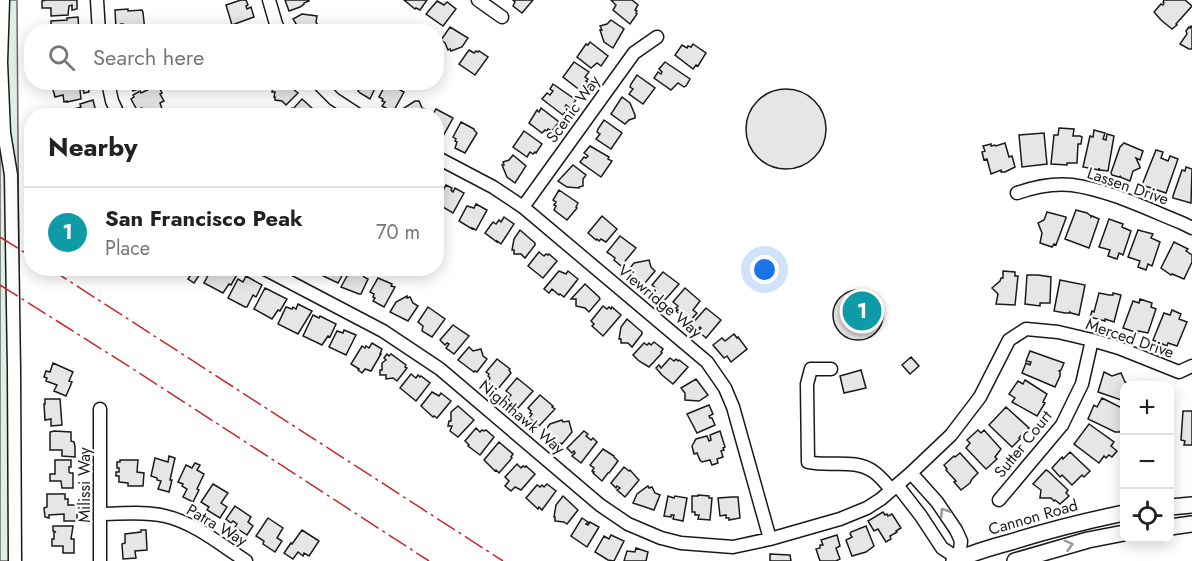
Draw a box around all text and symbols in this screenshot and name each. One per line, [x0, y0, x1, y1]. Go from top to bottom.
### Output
search box [24, 24, 444, 90]
icon: search [45, 41, 78, 74]
text: Search here [93, 41, 204, 73]
street label: Scenic Way [541, 70, 606, 148]
text: Nearby [48, 128, 137, 166]
street label: Lassen Drive [1084, 161, 1172, 211]
text: San Francisco Peak [105, 202, 303, 234]
text: 1 [62, 218, 73, 247]
text: 70 m [376, 218, 420, 247]
text: Place [105, 234, 150, 263]
your location [750, 255, 779, 284]
street label: Viewridge Way [613, 259, 708, 344]
pin: 1 [842, 288, 882, 334]
street label: Merced Drive [1083, 312, 1177, 364]
street label: Nighthawk Way [474, 374, 571, 460]
map controls [1120, 381, 1174, 543]
button: + [1120, 381, 1174, 435]
street label: Sutter Court [989, 405, 1057, 483]
button: − [1120, 435, 1174, 489]
street label: Milissi Way [73, 446, 96, 523]
button: locate [1120, 489, 1174, 543]
street label: Cannon Road [986, 493, 1080, 541]
street label: Patra Way [182, 498, 252, 552]
one-way arrow [940, 508, 951, 519]
one-way arrow [1063, 540, 1074, 552]

